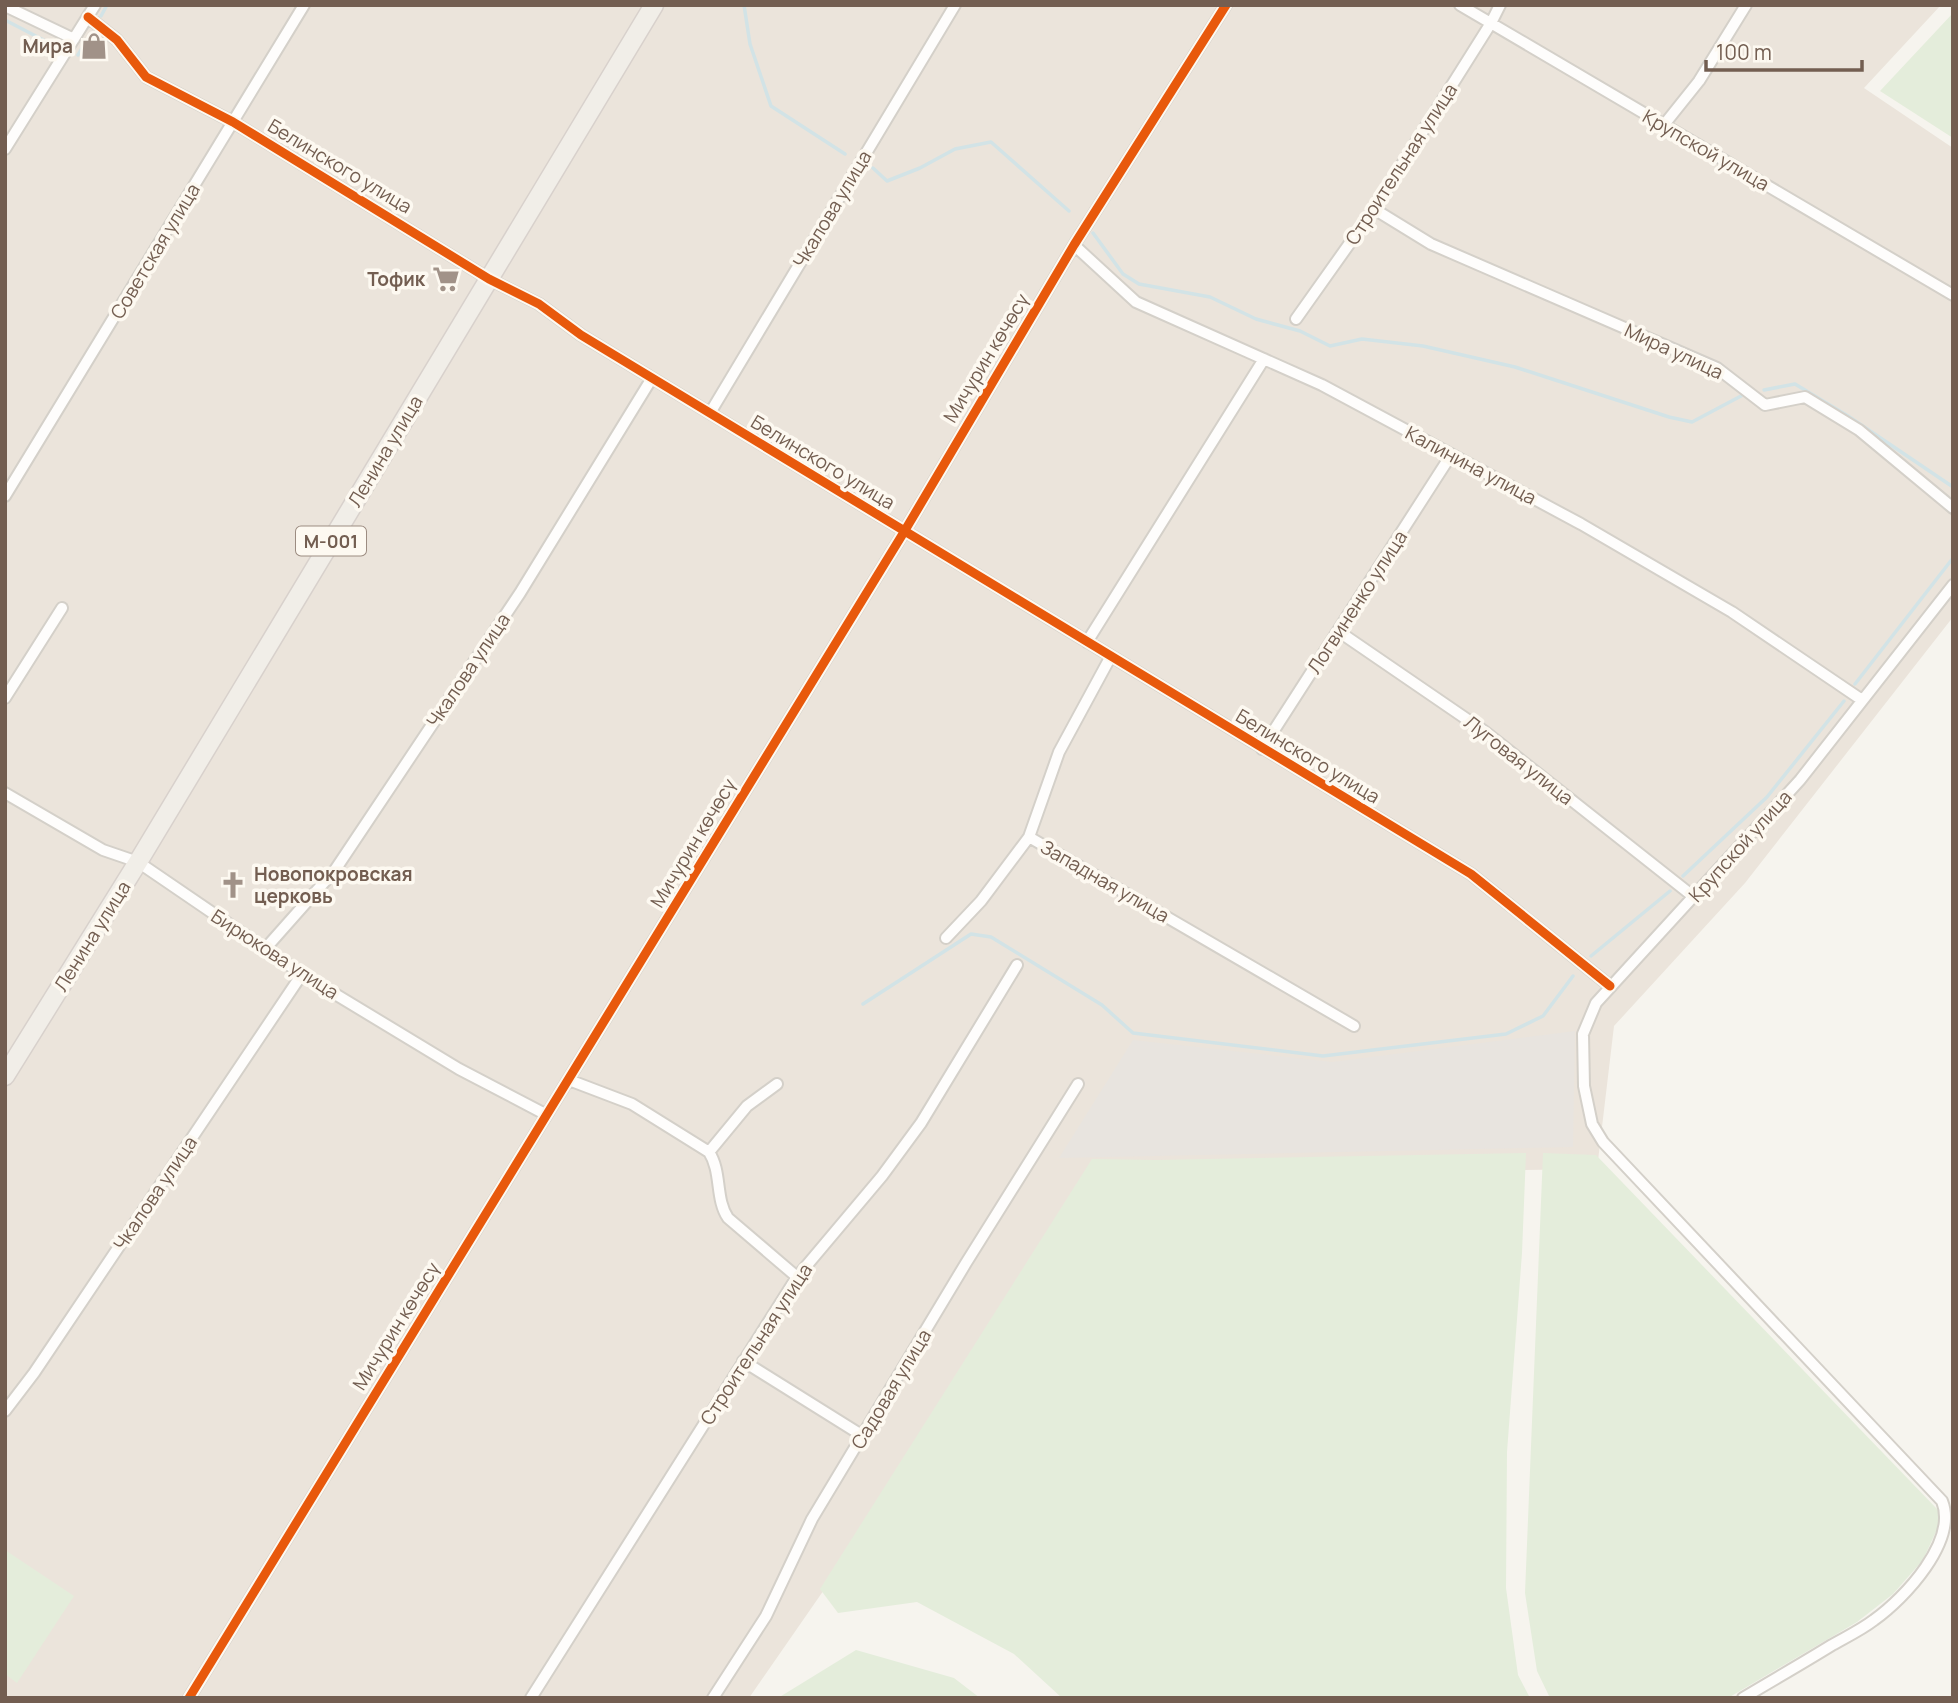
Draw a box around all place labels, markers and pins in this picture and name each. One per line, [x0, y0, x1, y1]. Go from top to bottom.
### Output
shop icon: Мира [79, 31, 109, 61]
place label: Мира [23, 33, 73, 59]
supermarket icon: Тофик [431, 264, 461, 294]
place label: Тофик [367, 266, 426, 292]
place label: Новопокровская церковь [254, 861, 413, 909]
church icon: Новопокровская церковь [218, 870, 248, 900]

